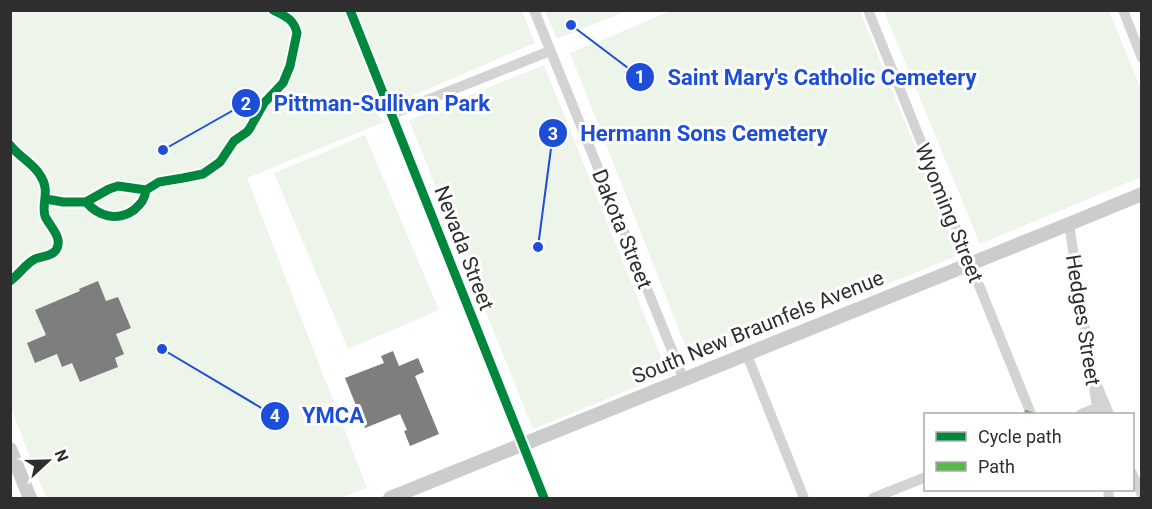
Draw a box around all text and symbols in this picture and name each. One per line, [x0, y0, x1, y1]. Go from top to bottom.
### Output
callout: Saint Mary's Catholic Cemetery [625, 57, 988, 97]
text: Saint Mary's Catholic Cemetery [667, 65, 977, 90]
text: 1 [635, 66, 645, 87]
callout: Pittman-Sullivan Park [231, 83, 502, 123]
text: Pittman-Sullivan Park [274, 91, 490, 116]
text: 2 [241, 93, 251, 114]
callout: Hermann Sons Cemetery [538, 113, 839, 153]
text: Hermann Sons Cemetery [580, 121, 829, 146]
text: 3 [548, 123, 558, 144]
street label: Wyoming Street [910, 140, 988, 286]
street label: Dakota Street [587, 166, 657, 292]
street label: Nevada Street [429, 182, 499, 314]
street label: Hedges Street [1061, 253, 1105, 387]
street label: South New Braunfels Avenue [629, 265, 887, 389]
callout: YMCA [260, 396, 376, 436]
text: YMCA [302, 403, 364, 428]
text: 4 [270, 405, 280, 426]
legend [924, 413, 1134, 491]
text: Cycle path [978, 426, 1062, 447]
north arrow [18, 431, 78, 491]
text: N [51, 447, 72, 464]
text: Path [978, 456, 1015, 477]

